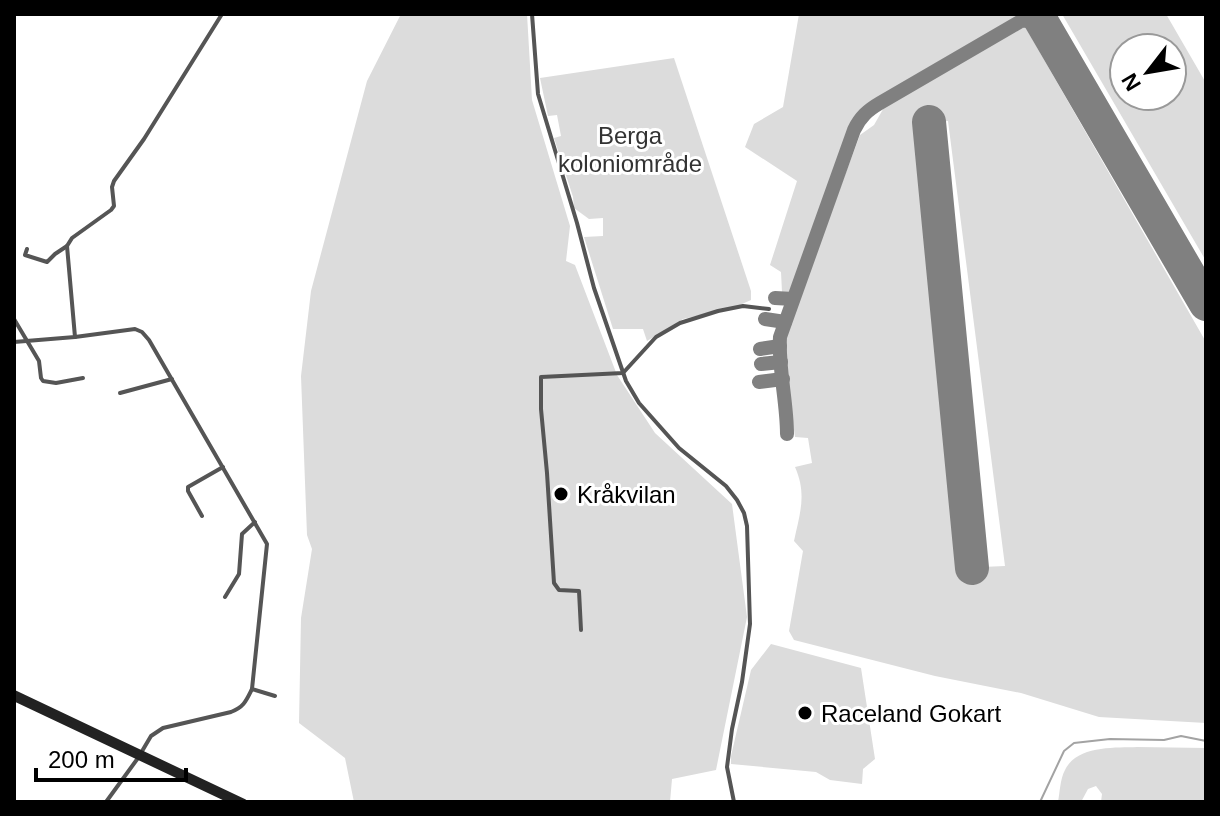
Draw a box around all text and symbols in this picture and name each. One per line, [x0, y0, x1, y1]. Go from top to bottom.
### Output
north arrow [1108, 32, 1188, 112]
text: N [1116, 69, 1146, 95]
park label: Berga koloniområde [558, 122, 702, 177]
place label: Kråkvilan [577, 481, 676, 508]
marker: Kråkvilan [552, 485, 570, 503]
place label: Raceland Gokart [821, 700, 1001, 727]
marker: Raceland Gokart [796, 704, 814, 722]
scale bar [36, 732, 186, 782]
text: 200 m [48, 746, 115, 773]

